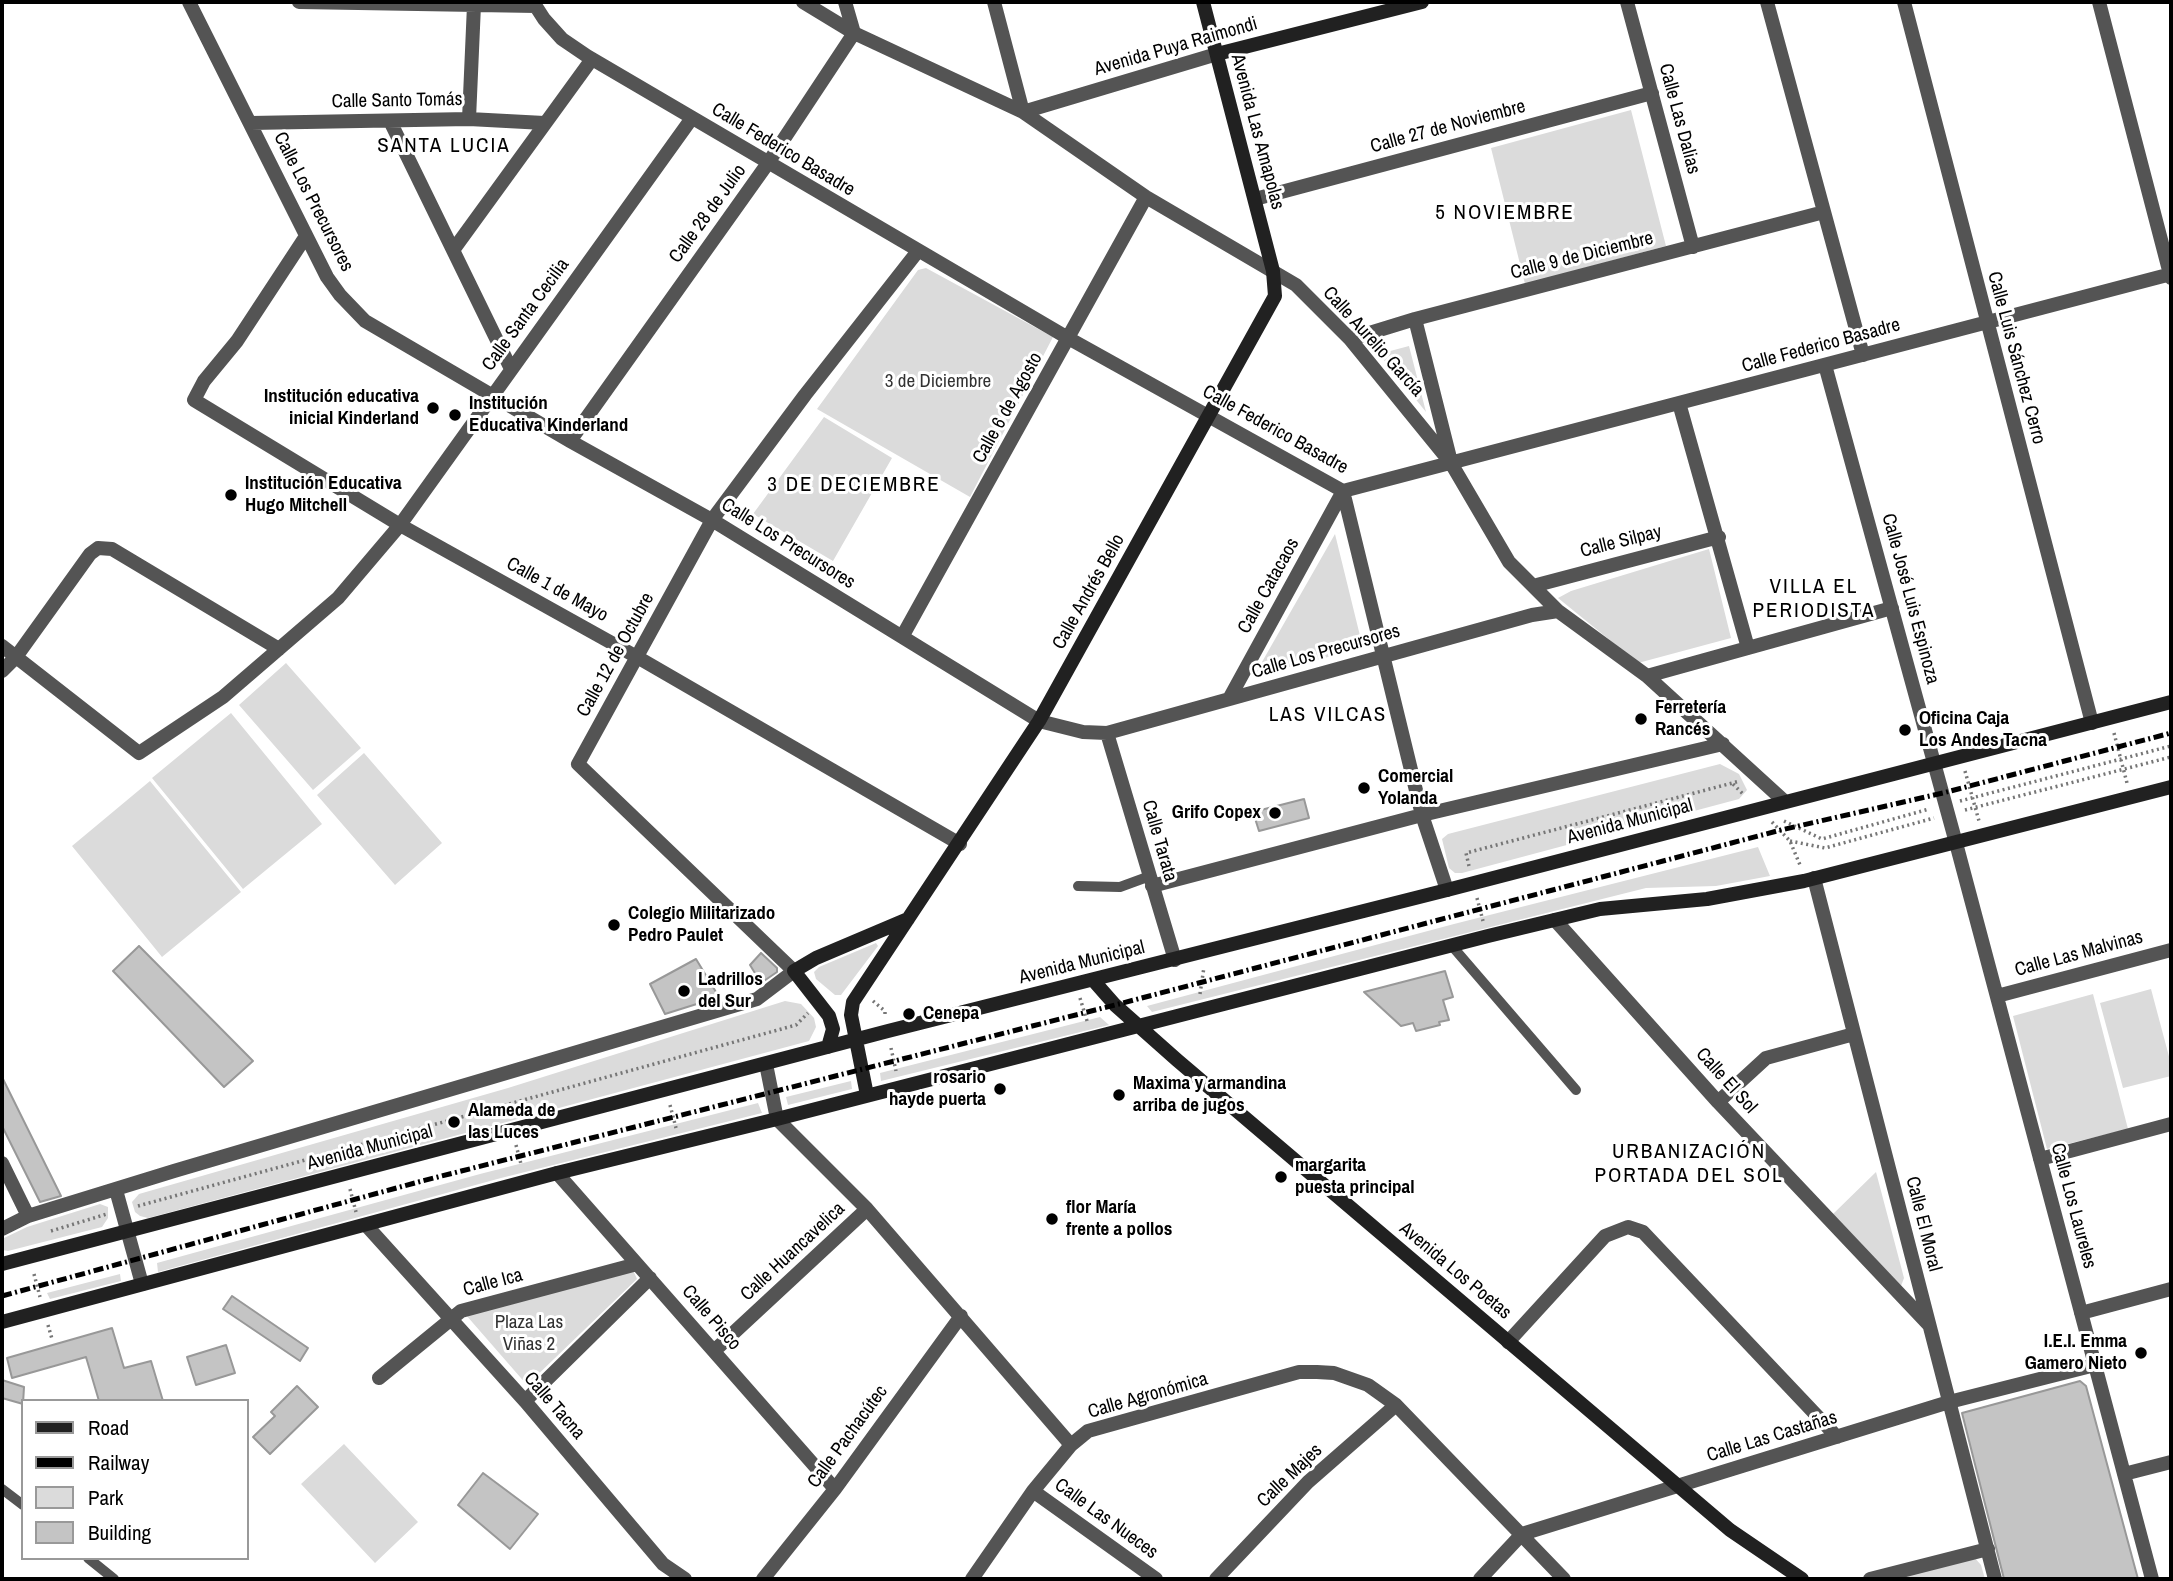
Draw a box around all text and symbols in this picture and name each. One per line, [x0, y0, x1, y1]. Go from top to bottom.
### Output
street label: Avenida Puya Raimondi [1092, 13, 1260, 81]
street label: Avenida Las Amapolas [1225, 52, 1289, 212]
street label: Calle Las Dalias [1653, 61, 1705, 177]
street label: Calle Santo Tomás [331, 88, 463, 114]
street label: Calle 27 de Noviembre [1368, 95, 1528, 159]
street label: Calle Federico Basadre [707, 98, 859, 202]
street label: Calle Los Precursores [268, 129, 358, 275]
district label: SANTA LUCIA [379, 133, 509, 159]
street label: Calle 28 de Julio [665, 160, 751, 268]
district label: 5 NOVIEMBRE [1437, 200, 1573, 226]
street label: Calle 9 de Diciembre [1508, 227, 1656, 285]
street label: Calle Santa Cecilia [478, 254, 574, 376]
street label: Calle Luis Sánchez Cerro [1982, 269, 2050, 447]
street label: Calle Aurelio García [1318, 282, 1428, 402]
street label: Calle Federico Basadre [1739, 314, 1903, 378]
street label: Calle 6 de Agosto [968, 349, 1048, 467]
park label: 3 de Diciembre [885, 371, 991, 393]
street label: Calle Federico Basadre [1198, 381, 1352, 479]
place label: Institución educativa inicial Kinderland [264, 386, 419, 430]
place label: Institución Educativa Kinderland [469, 393, 628, 437]
marker: Institución educativa inicial Kinderland [425, 400, 441, 416]
marker: Institución Educativa Kinderland [447, 407, 463, 423]
district label: 3 DE DECIEMBRE [769, 472, 939, 498]
place label: Institución Educativa Hugo Mitchell [245, 473, 402, 517]
marker: Institución Educativa Hugo Mitchell [223, 487, 239, 503]
street label: Calle Los Precursores [717, 494, 859, 594]
street label: Calle José Luis Espinoza [1876, 511, 1944, 687]
street label: Calle Silpay [1578, 521, 1664, 563]
street label: Calle Andrés Bello [1048, 530, 1130, 654]
street label: Calle Catacaos [1233, 534, 1305, 638]
street label: Calle 1 de Mayo [502, 553, 612, 627]
district label: VILLA EL PERIODISTA [1754, 574, 1874, 624]
street label: Calle 12 de Octubre [572, 589, 660, 721]
street label: Calle Los Precursores [1249, 620, 1403, 684]
place label: Ferretería Rancés [1655, 697, 1726, 741]
district label: LAS VILCAS [1270, 702, 1386, 728]
place label: Oficina Caja Los Andes Tacna [1919, 708, 2047, 752]
marker: Ferretería Rancés [1633, 711, 1649, 727]
marker: Oficina Caja Los Andes Tacna [1897, 722, 1913, 738]
place label: Comercial Yolanda [1378, 766, 1453, 810]
marker: Comercial Yolanda [1356, 780, 1372, 796]
street label: Avenida Municipal [1565, 794, 1695, 850]
street label: Calle Tarata [1137, 798, 1181, 884]
place label: Grifo Copex [1172, 802, 1261, 824]
marker: Grifo Copex [1267, 805, 1283, 821]
place label: Colegio Militarizado Pedro Paulet [628, 903, 775, 947]
marker: Colegio Militarizado Pedro Paulet [606, 917, 622, 933]
street label: Calle Las Malvinas [2012, 926, 2146, 982]
street label: Avenida Municipal [1017, 936, 1147, 990]
place label: Ladrillos del Sur [698, 969, 763, 1013]
marker: Ladrillos del Sur [676, 983, 692, 999]
place label: Cenepa [923, 1003, 979, 1025]
marker: Cenepa [901, 1006, 917, 1022]
street label: Calle El Sol [1691, 1043, 1761, 1119]
place label: rosario hayde puerta [889, 1067, 986, 1111]
place label: Maxima y armandina arriba de jugos [1133, 1073, 1286, 1117]
marker: rosario hayde puerta [992, 1081, 1008, 1097]
marker: Maxima y armandina arriba de jugos [1111, 1087, 1127, 1103]
place label: Alameda de las Luces [468, 1100, 555, 1144]
marker: Alameda de las Luces [446, 1114, 462, 1130]
street label: Avenida Municipal [305, 1120, 435, 1176]
district label: URBANIZACIÓN PORTADA DEL SOL [1596, 1139, 1782, 1189]
street label: Calle Los Laureles [2045, 1141, 2101, 1271]
place label: margarita puesta principal [1295, 1155, 1414, 1199]
marker: margarita puesta principal [1273, 1169, 1289, 1185]
street label: Calle El Moral [1900, 1174, 1946, 1274]
place label: flor María frente a pollos [1066, 1197, 1172, 1241]
street label: Calle Huancavelica [736, 1198, 850, 1306]
marker: flor María frente a pollos [1044, 1211, 1060, 1227]
street label: Avenida Los Poetas [1394, 1218, 1516, 1324]
street label: Calle Ica [461, 1264, 525, 1302]
street label: Calle Pisco [677, 1281, 745, 1355]
park label: Plaza Las Viñas 2 [495, 1312, 563, 1356]
place label: I.E.I. Emma Gamero Nieto [2025, 1331, 2127, 1375]
marker: I.E.I. Emma Gamero Nieto [2133, 1345, 2149, 1361]
street label: Calle Tacna [519, 1368, 589, 1444]
street label: Calle Agronómica [1085, 1368, 1211, 1424]
street label: Calle Pachacútec [803, 1381, 893, 1493]
legend [21, 1399, 248, 1560]
street label: Calle Las Castañas [1704, 1406, 1840, 1468]
text: Road [88, 1413, 129, 1442]
street label: Calle Majes [1253, 1440, 1327, 1512]
text: Railway [88, 1448, 149, 1477]
street label: Calle Las Nueces [1050, 1474, 1162, 1564]
text: Park [88, 1483, 123, 1512]
text: Building [88, 1518, 151, 1547]

